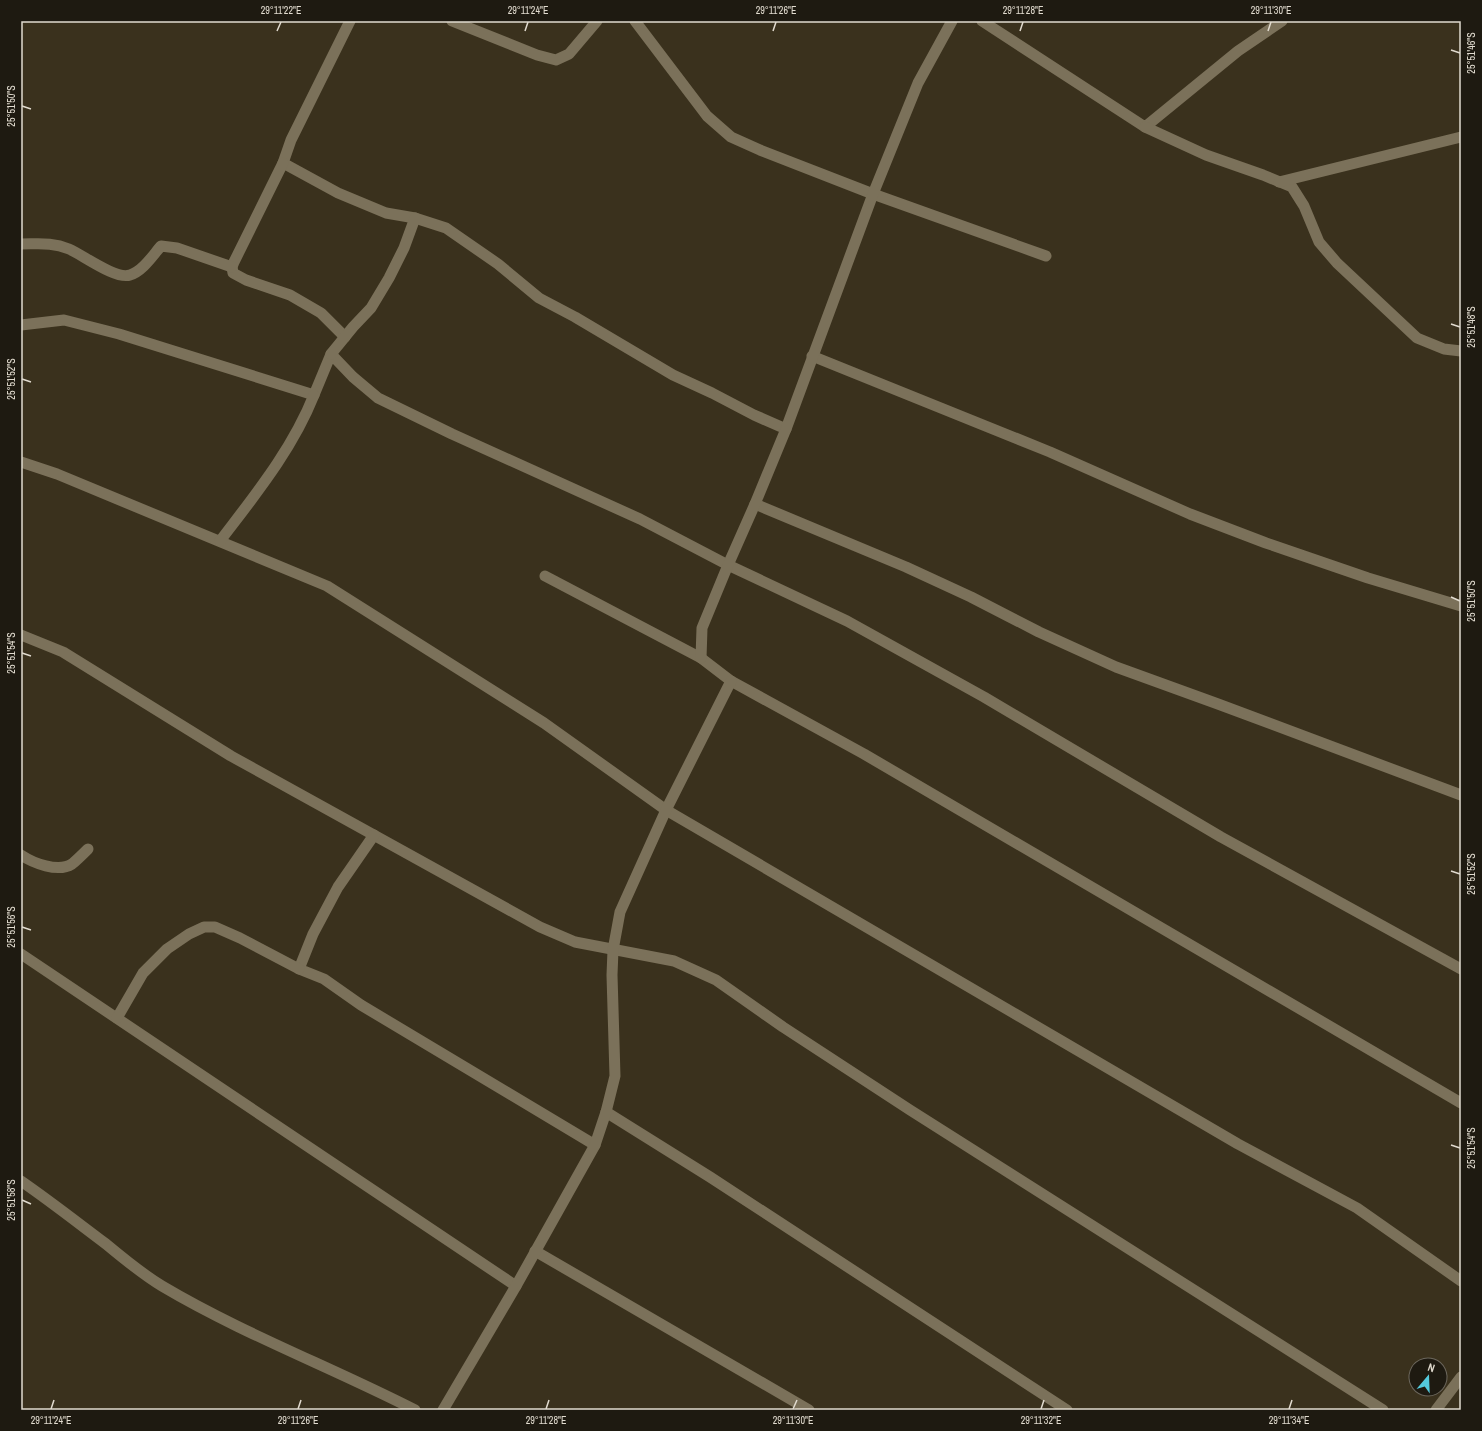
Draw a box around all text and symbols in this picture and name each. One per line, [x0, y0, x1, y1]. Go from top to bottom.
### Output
text: 29°11'22"E [261, 4, 301, 17]
text: 29°11'24"E [508, 4, 548, 17]
text: 29°11'26"E [756, 4, 796, 17]
text: 29°11'28"E [1003, 4, 1043, 17]
text: 29°11'30"E [1251, 4, 1291, 17]
text: 25°51'46"S [1465, 32, 1478, 74]
text: 25°51'50"S [5, 85, 18, 127]
text: 25°51'48"S [1465, 306, 1478, 348]
text: 25°51'52"S [5, 358, 18, 400]
text: 25°51'50"S [1465, 580, 1478, 622]
text: 25°51'54"S [5, 632, 18, 674]
text: 25°51'52"S [1465, 853, 1478, 895]
text: 25°51'56"S [5, 906, 18, 948]
text: 25°51'54"S [1465, 1127, 1478, 1169]
text: 25°51'58"S [5, 1179, 18, 1221]
north arrow [1408, 1357, 1448, 1397]
text: N [1426, 1360, 1437, 1375]
text: 29°11'24"E [31, 1414, 71, 1427]
text: 29°11'26"E [278, 1414, 318, 1427]
text: 29°11'28"E [526, 1414, 566, 1427]
text: 29°11'30"E [773, 1414, 813, 1427]
text: 29°11'32"E [1021, 1414, 1061, 1427]
text: 29°11'34"E [1269, 1414, 1309, 1427]

